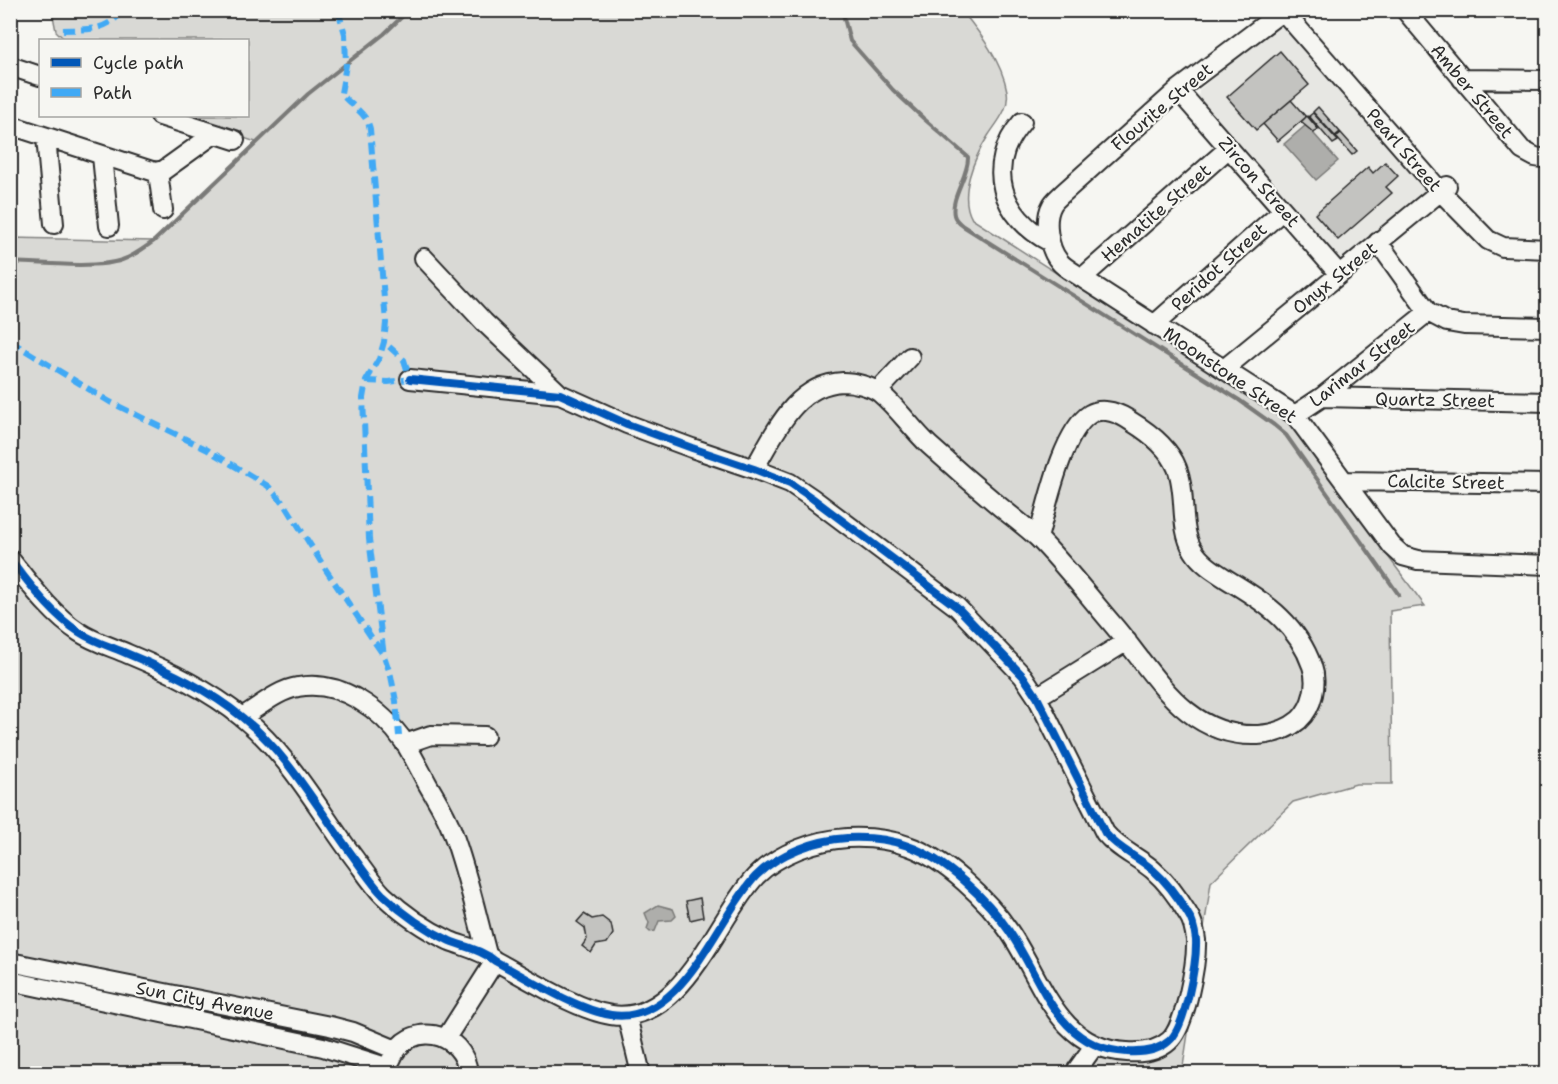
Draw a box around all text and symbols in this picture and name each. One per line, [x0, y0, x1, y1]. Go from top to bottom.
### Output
legend [39, 39, 249, 117]
street label: Amber Street [1425, 39, 1519, 143]
text: Cycle path [93, 51, 184, 75]
street label: Flourite Street [1106, 57, 1218, 157]
text: Path [93, 81, 132, 105]
street label: Pearl Street [1361, 103, 1447, 197]
street label: Zircon Street [1213, 132, 1305, 233]
street label: Hematite Street [1096, 158, 1216, 267]
street label: Peridot Street [1166, 217, 1272, 316]
street label: Onyx Street [1288, 236, 1383, 320]
street label: Larimar Street [1304, 315, 1420, 413]
street label: Moonstone Street [1158, 321, 1302, 429]
street label: Quartz Street [1375, 387, 1495, 413]
street label: Calcite Street [1387, 469, 1505, 495]
street label: Sun City Avenue [134, 976, 276, 1026]

